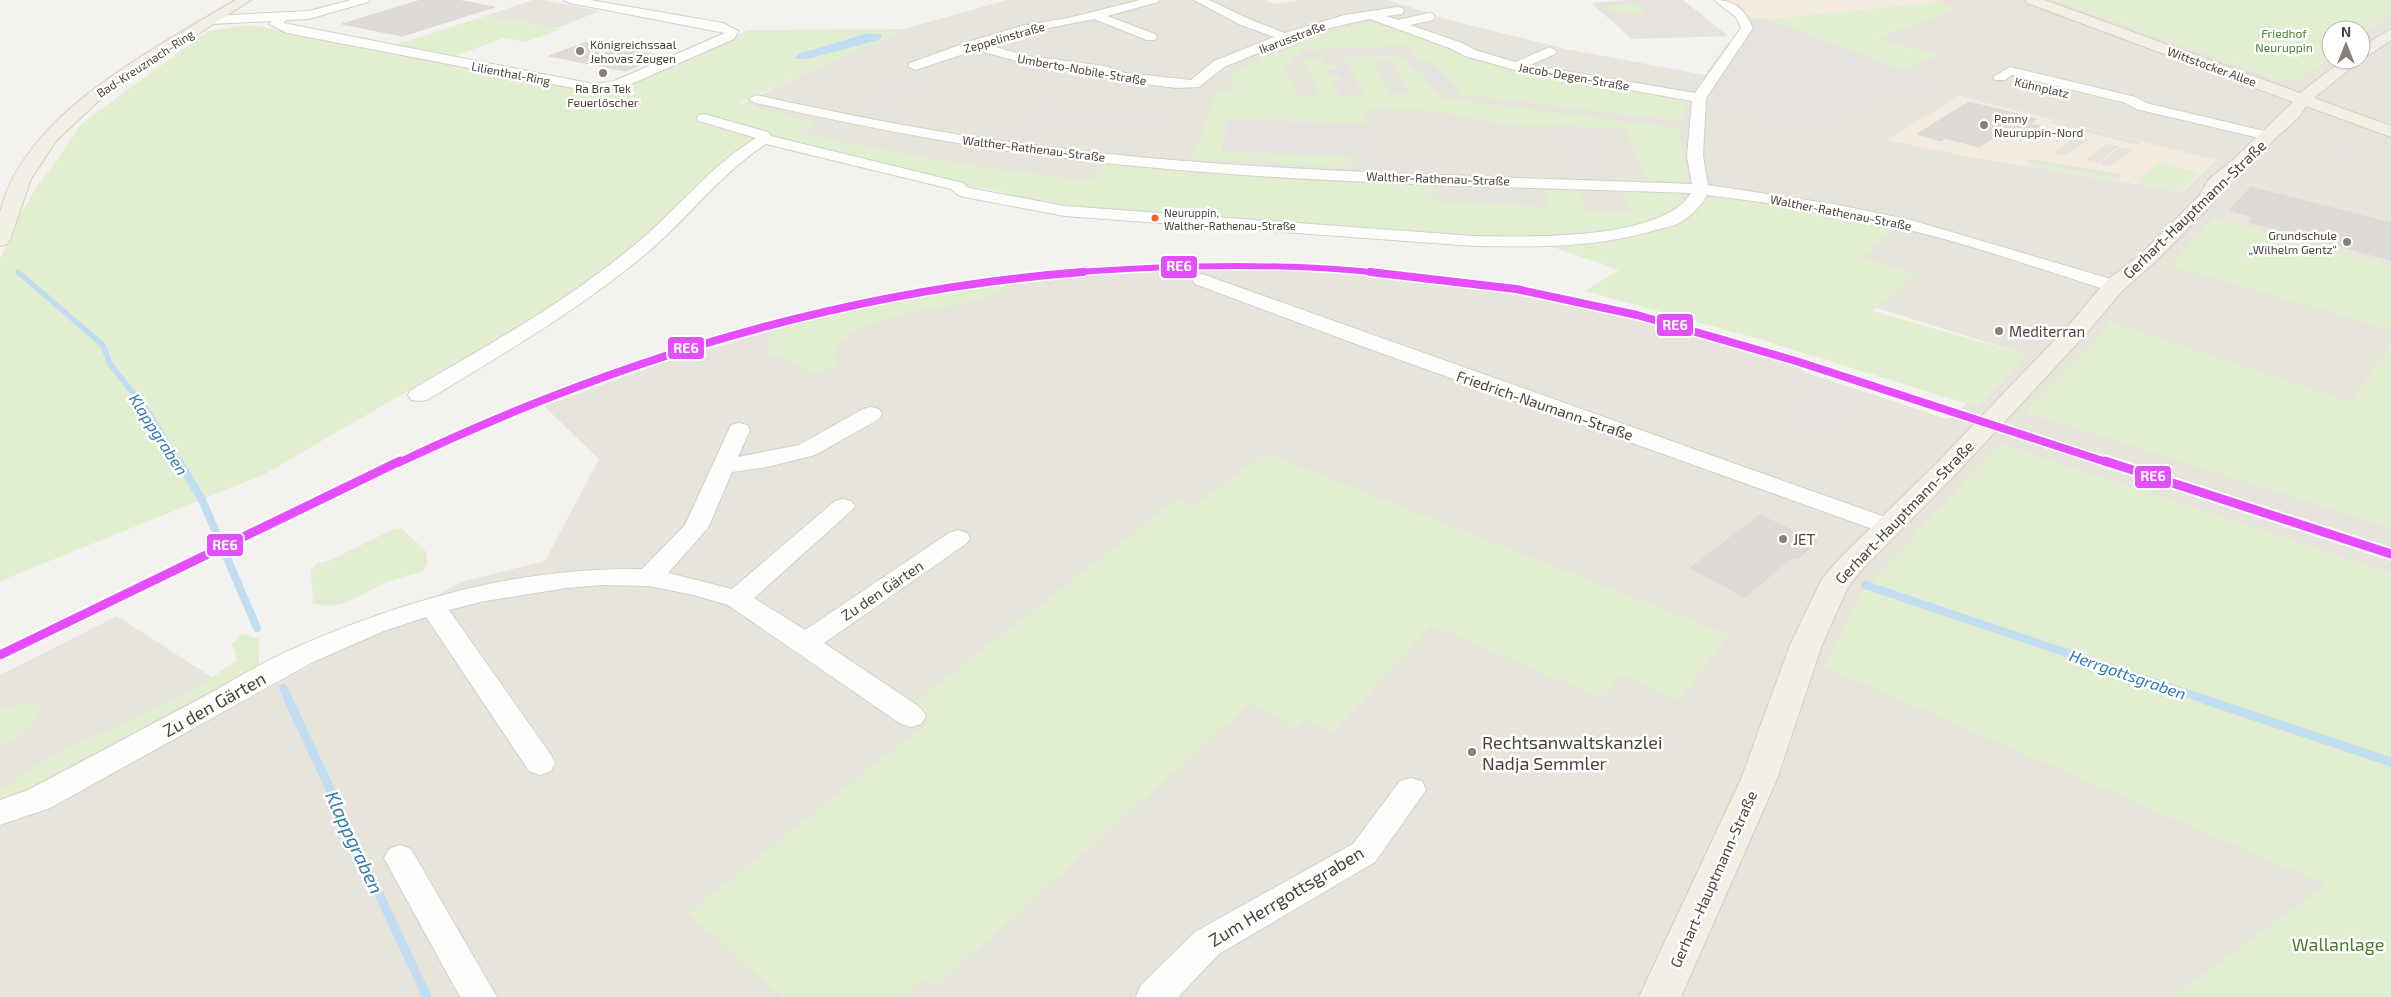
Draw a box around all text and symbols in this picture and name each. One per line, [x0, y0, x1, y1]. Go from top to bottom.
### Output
street label: Ikarusstraße [1257, 18, 1327, 56]
street label: Zeppelinstraße [962, 19, 1046, 55]
north arrow [2321, 20, 2371, 70]
text: N [2341, 23, 2351, 40]
street label: Bad-Kreuznach-Ring [94, 26, 197, 100]
park label: Friedhof Neuruppin [2255, 26, 2313, 54]
place label: Königreichssaal Jehovas Zeugen [590, 37, 677, 65]
street label: Wittstocker Allee [2166, 43, 2258, 89]
marker: Königreichssaal Jehovas Zeugen [574, 45, 586, 57]
street label: Umberto-Nobile-Straße [1016, 51, 1148, 87]
street label: Lilienthal-Ring [470, 58, 552, 88]
street label: Jacob-Degen-Straße [1517, 59, 1631, 93]
marker: Ra Bra Tek Feuerlöscher [597, 67, 609, 79]
street label: Kühnplatz [2013, 74, 2071, 100]
place label: Ra Bra Tek Feuerlöscher [567, 81, 639, 109]
place label: Penny Neuruppin-Nord [1994, 111, 2084, 139]
marker: Penny Neuruppin-Nord [1978, 119, 1990, 131]
street label: Walther-Rathenau-Straße [962, 132, 1106, 164]
street label: Gerhart-Hauptmann-Straße [2119, 136, 2269, 282]
street label: Walther-Rathenau-Straße [1366, 168, 1510, 188]
street label: Walther-Rathenau-Straße [1769, 191, 1913, 233]
place label: Neuruppin, Walther-Rathenau-Straße [1164, 206, 1296, 232]
marker: Neuruppin, Walther-Rathenau-Straße [1150, 213, 1160, 223]
place label: Grundschule „Wilhelm Gentz“ [2249, 228, 2337, 256]
marker: Grundschule „Wilhelm Gentz“ [2341, 236, 2353, 248]
line badge: RE6 [1160, 255, 1198, 279]
text: RE6 [1166, 257, 1192, 274]
line badge: RE6 [1656, 313, 1694, 337]
text: RE6 [1662, 316, 1688, 333]
place label: Mediterran [2009, 322, 2085, 340]
marker: Mediterran [1993, 325, 2005, 337]
line badge: RE6 [667, 336, 705, 360]
text: RE6 [673, 339, 699, 356]
street label: Friedrich-Naumann-Straße [1454, 366, 1636, 444]
water label: Klappgraben [126, 390, 192, 478]
street label: Gerhart-Hauptmann-Straße [1831, 437, 1977, 587]
line badge: RE6 [2134, 465, 2172, 489]
text: RE6 [2140, 467, 2166, 484]
place label: JET [1793, 530, 1816, 548]
line badge: RE6 [206, 533, 244, 557]
marker: JET [1777, 533, 1789, 545]
text: RE6 [212, 536, 238, 553]
street label: Zu den Gärten [837, 556, 927, 624]
water label: Herrgottsgraben [2067, 645, 2189, 703]
street label: Zu den Gärten [159, 667, 269, 741]
place label: Rechtsanwaltskanzlei Nadja Semmler [1482, 731, 1662, 774]
marker: Rechtsanwaltskanzlei Nadja Semmler [1466, 746, 1478, 758]
water label: Klappgraben [321, 787, 389, 897]
street label: Gerhart-Hauptmann-Straße [1666, 788, 1760, 970]
street label: Zum Herrgottsgraben [1205, 841, 1367, 951]
park label: Wallanlage [2292, 933, 2384, 955]

